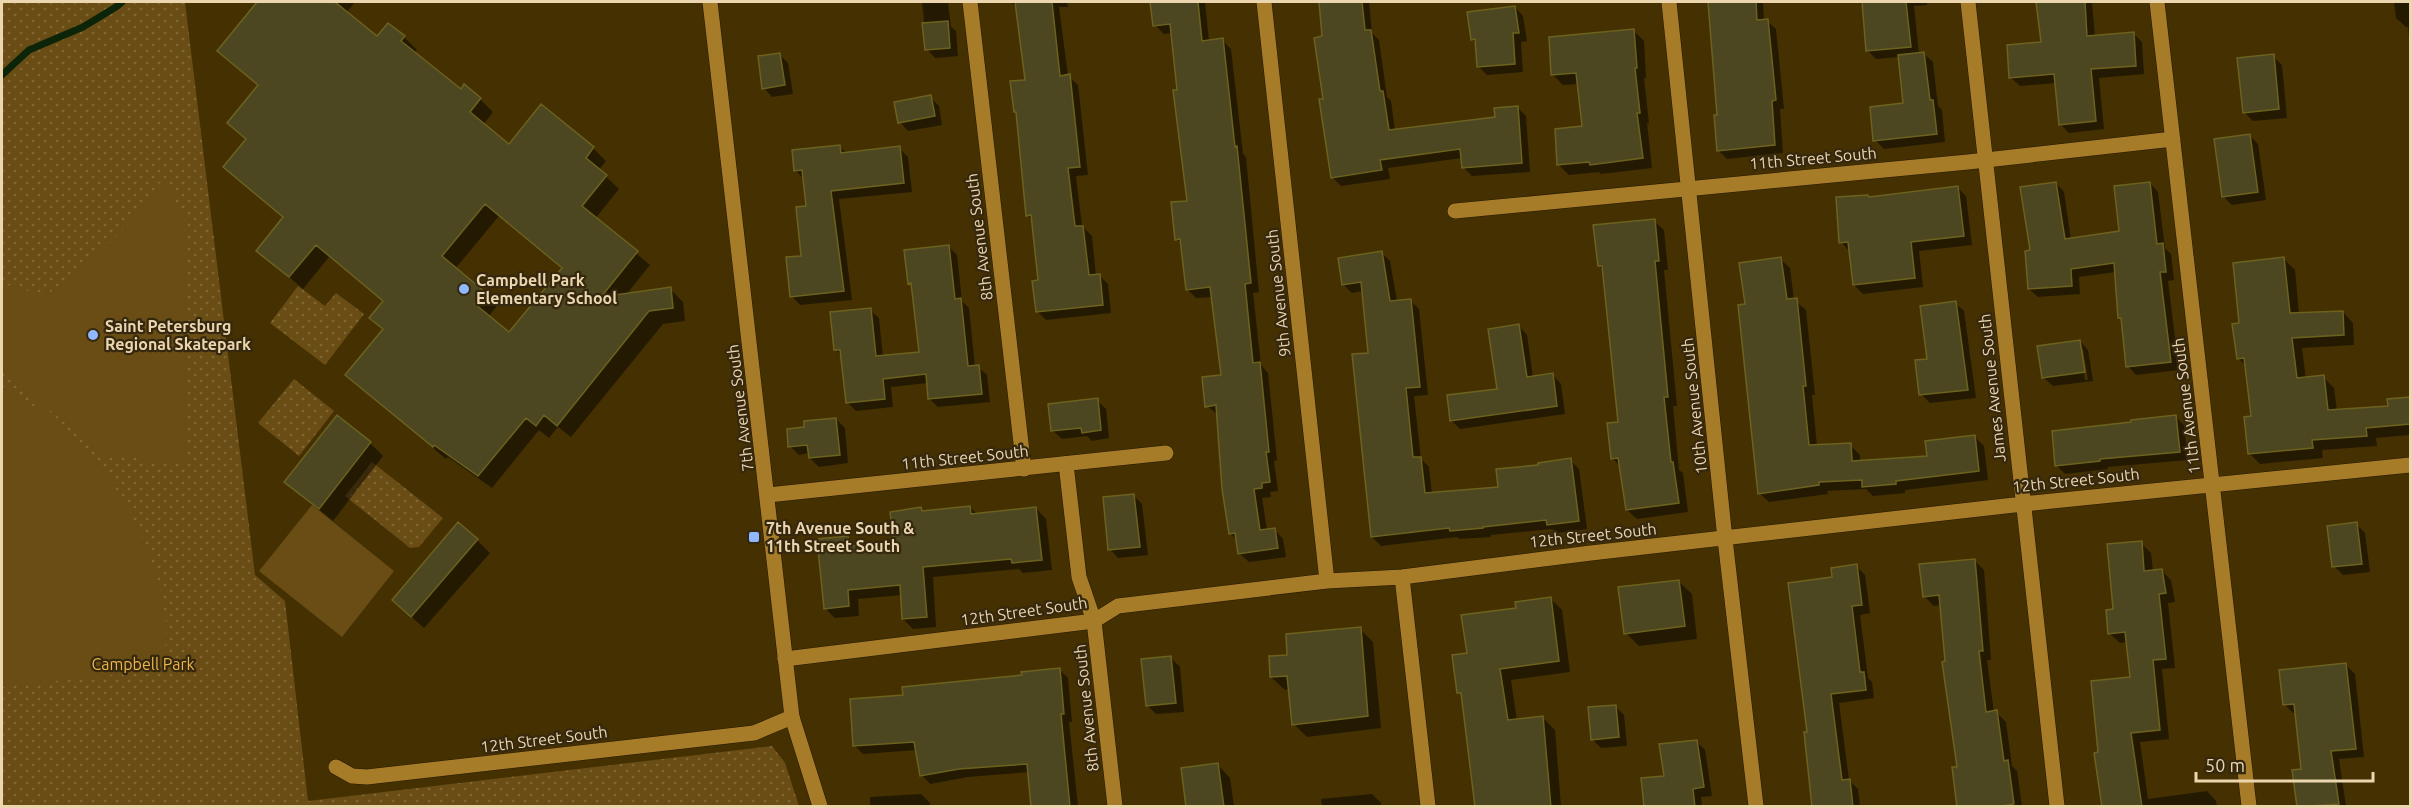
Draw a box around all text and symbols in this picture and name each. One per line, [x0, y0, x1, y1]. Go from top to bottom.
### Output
street label: 11th Street South [1749, 143, 1877, 173]
street label: 8th Avenue South [962, 172, 996, 302]
street label: 9th Avenue South [1262, 228, 1294, 358]
place label: Campbell Park Elementary School [476, 271, 617, 307]
marker: Campbell Park Elementary School [457, 282, 471, 296]
street label: James Avenue South [1975, 313, 2009, 463]
place label: Saint Petersburg Regional Skatepark [105, 317, 251, 353]
marker: Saint Petersburg Regional Skatepark [86, 328, 100, 342]
street label: 10th Avenue South [1678, 337, 1710, 475]
street label: 11th Avenue South [2169, 337, 2203, 475]
street label: 7th Avenue South [723, 343, 757, 473]
street label: 11th Street South [901, 441, 1029, 473]
street label: 12th Street South [2012, 464, 2140, 496]
place label: 7th Avenue South & 11th Street South [766, 519, 914, 555]
street label: 12th Street South [1529, 519, 1657, 551]
marker: 7th Avenue South & 11th Street South [747, 530, 761, 544]
street label: 12th Street South [959, 593, 1089, 629]
street label: 8th Avenue South [1070, 643, 1102, 773]
park label: Campbell Park [91, 655, 195, 673]
street label: 12th Street South [479, 722, 609, 756]
scale bar [2196, 745, 2373, 783]
text: 50 m [2205, 755, 2245, 775]

